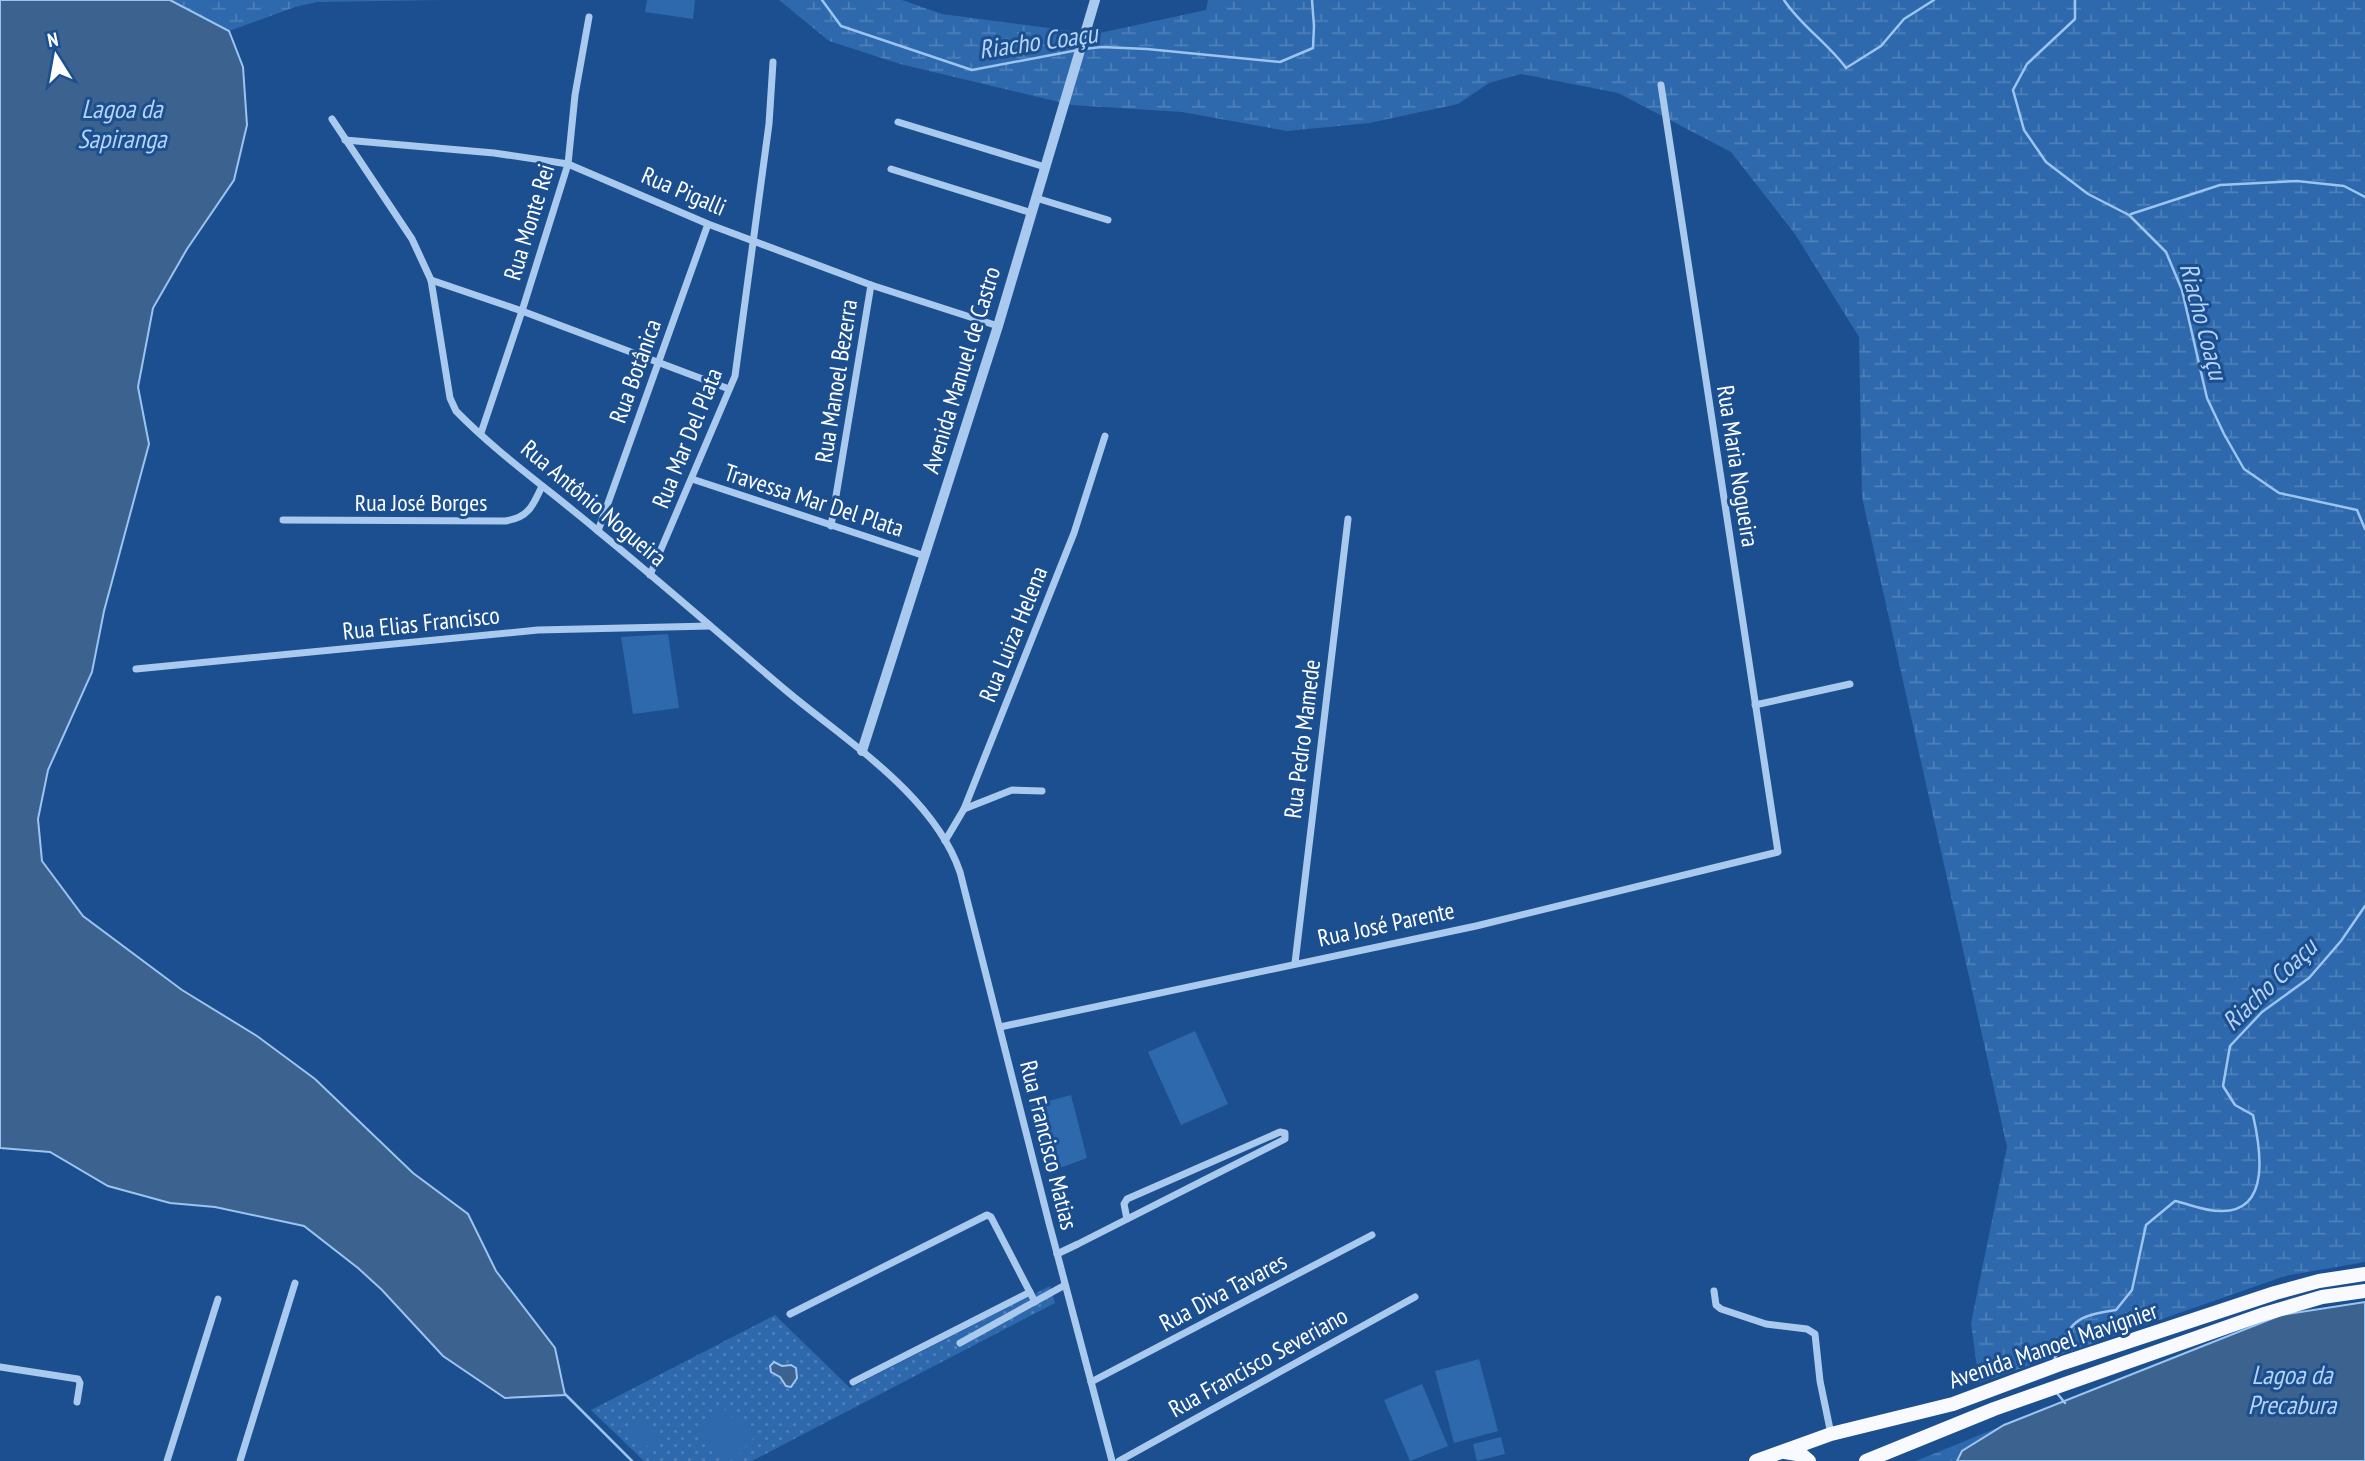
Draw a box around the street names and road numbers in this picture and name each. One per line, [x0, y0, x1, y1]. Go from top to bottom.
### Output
street label: Rua Pigalli [637, 159, 731, 223]
street label: Rua Monte Rei [497, 160, 561, 284]
street label: Avenida Manuel de Castro [915, 263, 1007, 477]
street label: Rua Manoel Bezerra [808, 297, 864, 465]
street label: Rua Botânica [602, 315, 668, 427]
street label: Rua Mar Del Plata [645, 363, 729, 513]
street label: Rua Maria Nogueira [1710, 383, 1766, 549]
street label: Rua Antônio Nogueira [515, 433, 673, 573]
street label: Travessa Mar Del Plata [720, 456, 908, 544]
street label: Rua José Borges [355, 487, 487, 518]
street label: Rua Luiza Helena [972, 562, 1054, 706]
street label: Rua Elias Francisco [341, 599, 501, 647]
street label: Rua Pedro Mamede [1277, 658, 1327, 820]
street label: Rua José Parente [1315, 894, 1457, 954]
street label: Rua Francisco Matias [1013, 1057, 1085, 1233]
street label: Rua Diva Tavares [1154, 1246, 1292, 1338]
street label: Avenida Manoel Mavignier [1944, 1295, 2162, 1395]
street label: Rua Francisco Severiano [1163, 1300, 1353, 1424]

